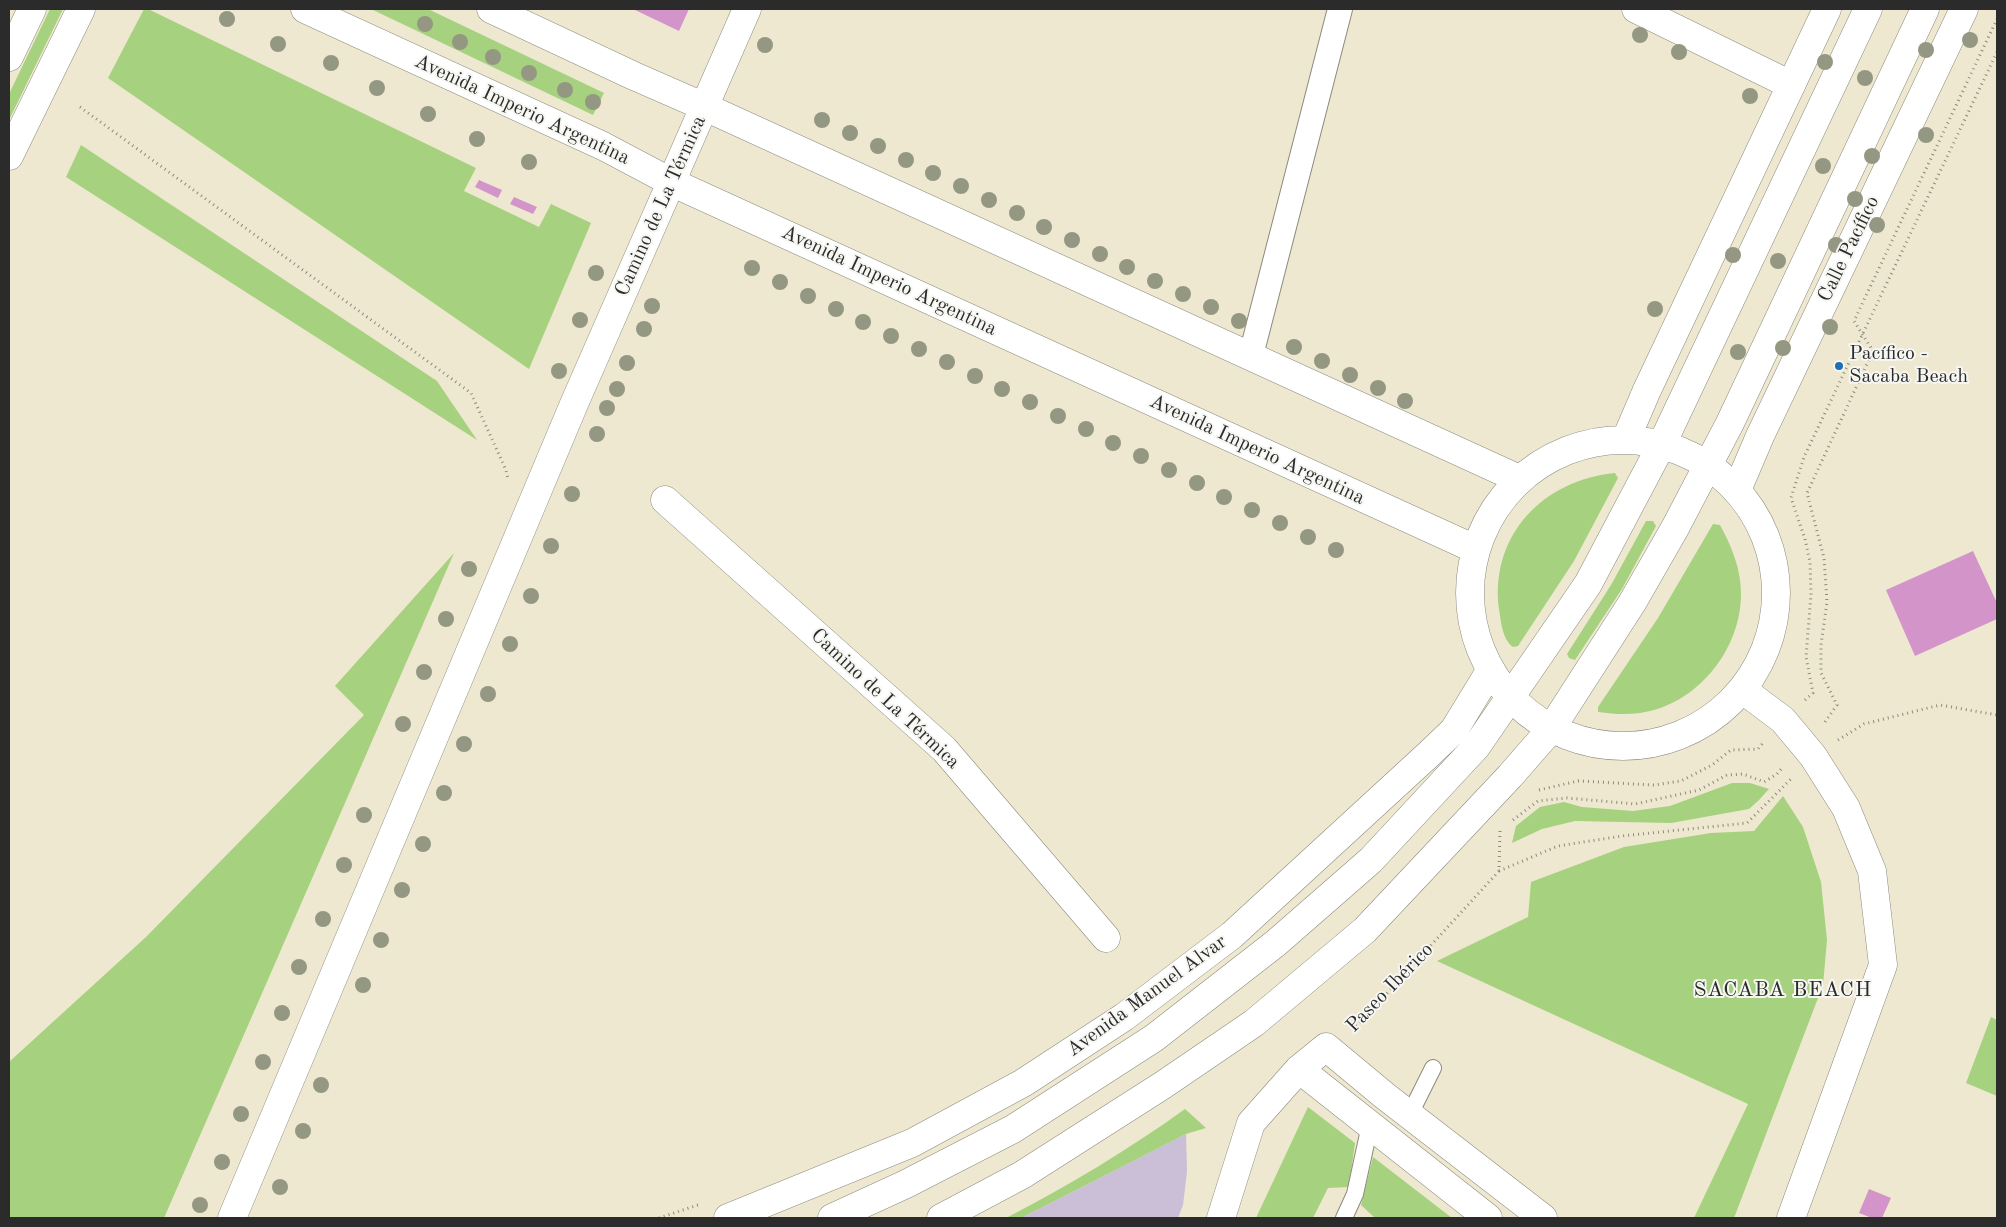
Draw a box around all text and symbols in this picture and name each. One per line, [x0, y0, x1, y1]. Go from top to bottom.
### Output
street label: Avenida Imperio Argentina [411, 50, 633, 170]
street label: Camino de La Térmica [610, 112, 712, 300]
street label: Calle Pacífico [1813, 192, 1885, 306]
street label: Avenida Imperio Argentina [778, 221, 1000, 341]
place label: Pacífico - Sacaba Beach [1849, 342, 1968, 389]
marker: Pacífico - Sacaba Beach [1833, 360, 1845, 372]
street label: Avenida Imperio Argentina [1146, 390, 1368, 510]
street label: Camino de La Térmica [805, 624, 965, 774]
street label: Avenida Manuel Alvar [1062, 930, 1232, 1062]
street label: Paseo Ibérico [1341, 938, 1439, 1038]
district label: SACABA BEACH [1692, 977, 1874, 1003]

